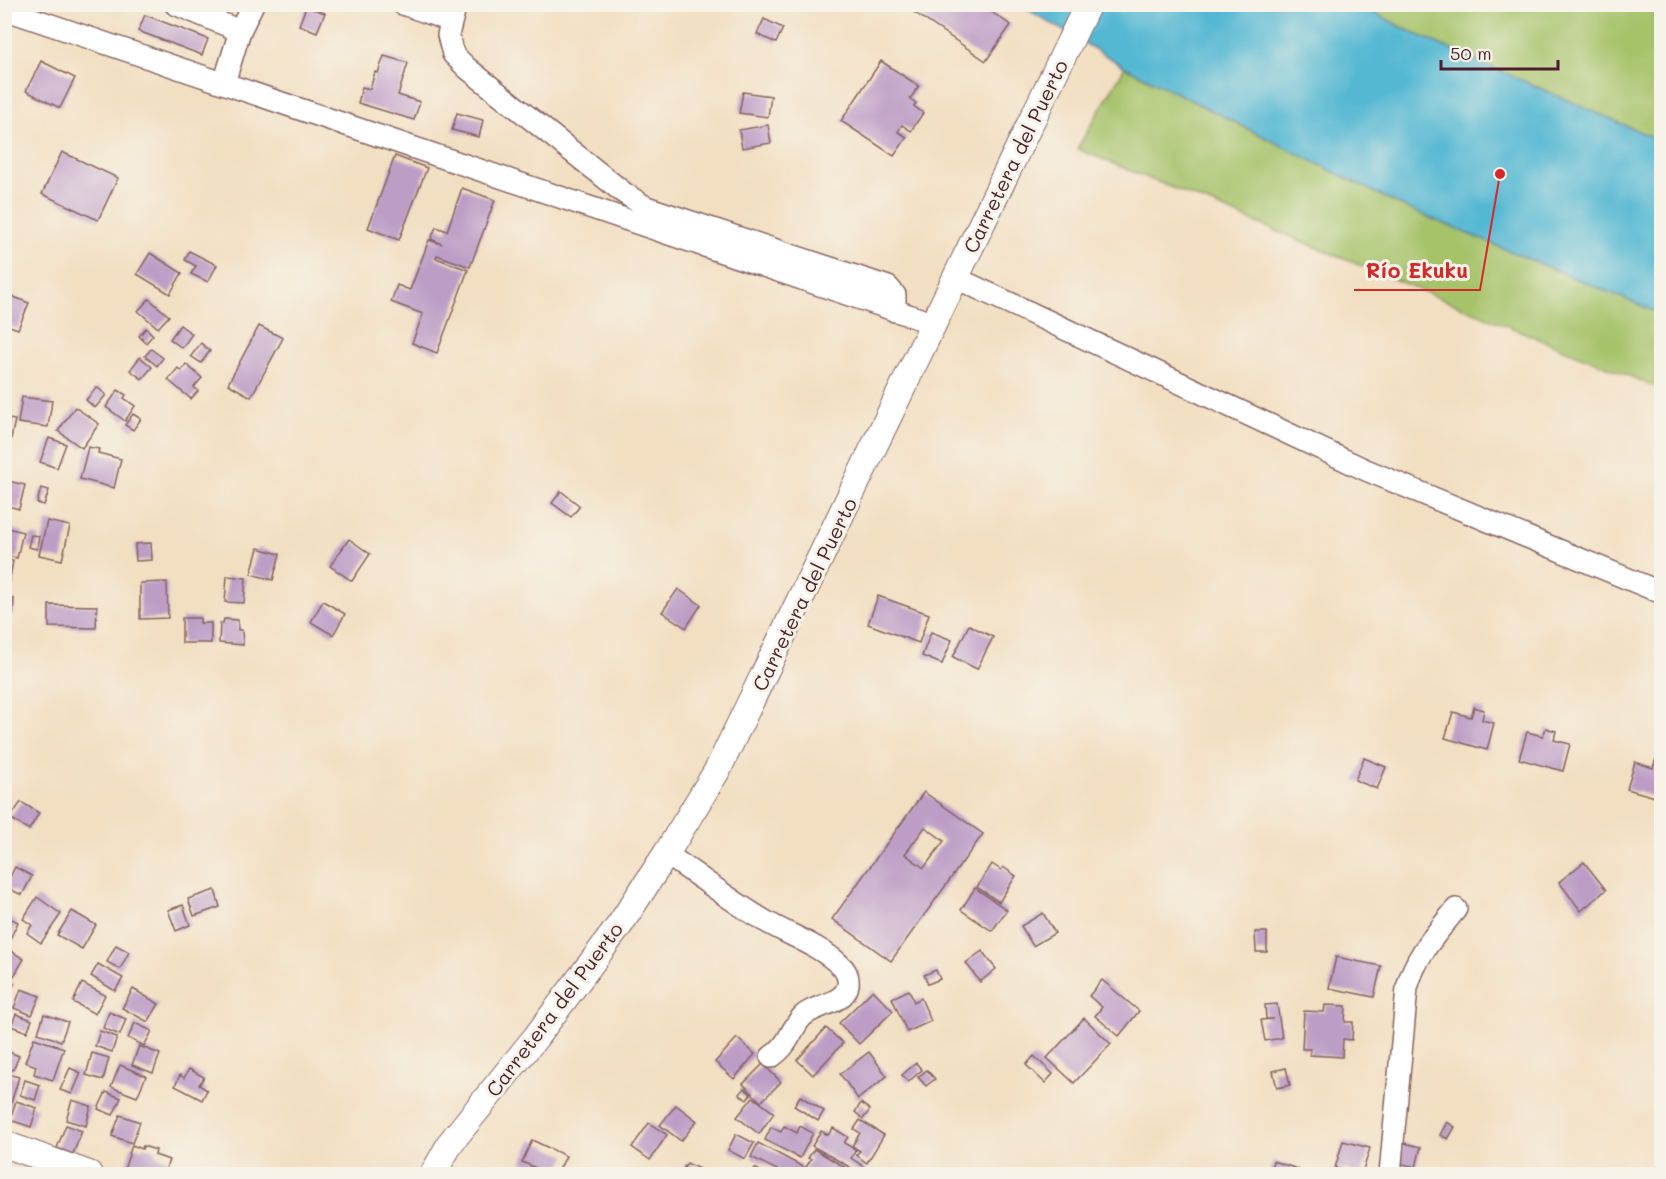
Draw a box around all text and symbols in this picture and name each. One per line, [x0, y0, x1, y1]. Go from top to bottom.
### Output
scale bar [1441, 33, 1558, 71]
text: 50 m [1450, 41, 1492, 65]
street label: Carretera del Puerto [957, 55, 1073, 257]
callout: Río Ekuku [1354, 251, 1480, 290]
text: Río Ekuku [1366, 256, 1468, 283]
street label: Carretera del Puerto [746, 493, 862, 695]
street label: Carretera del Puerto [480, 916, 628, 1101]

